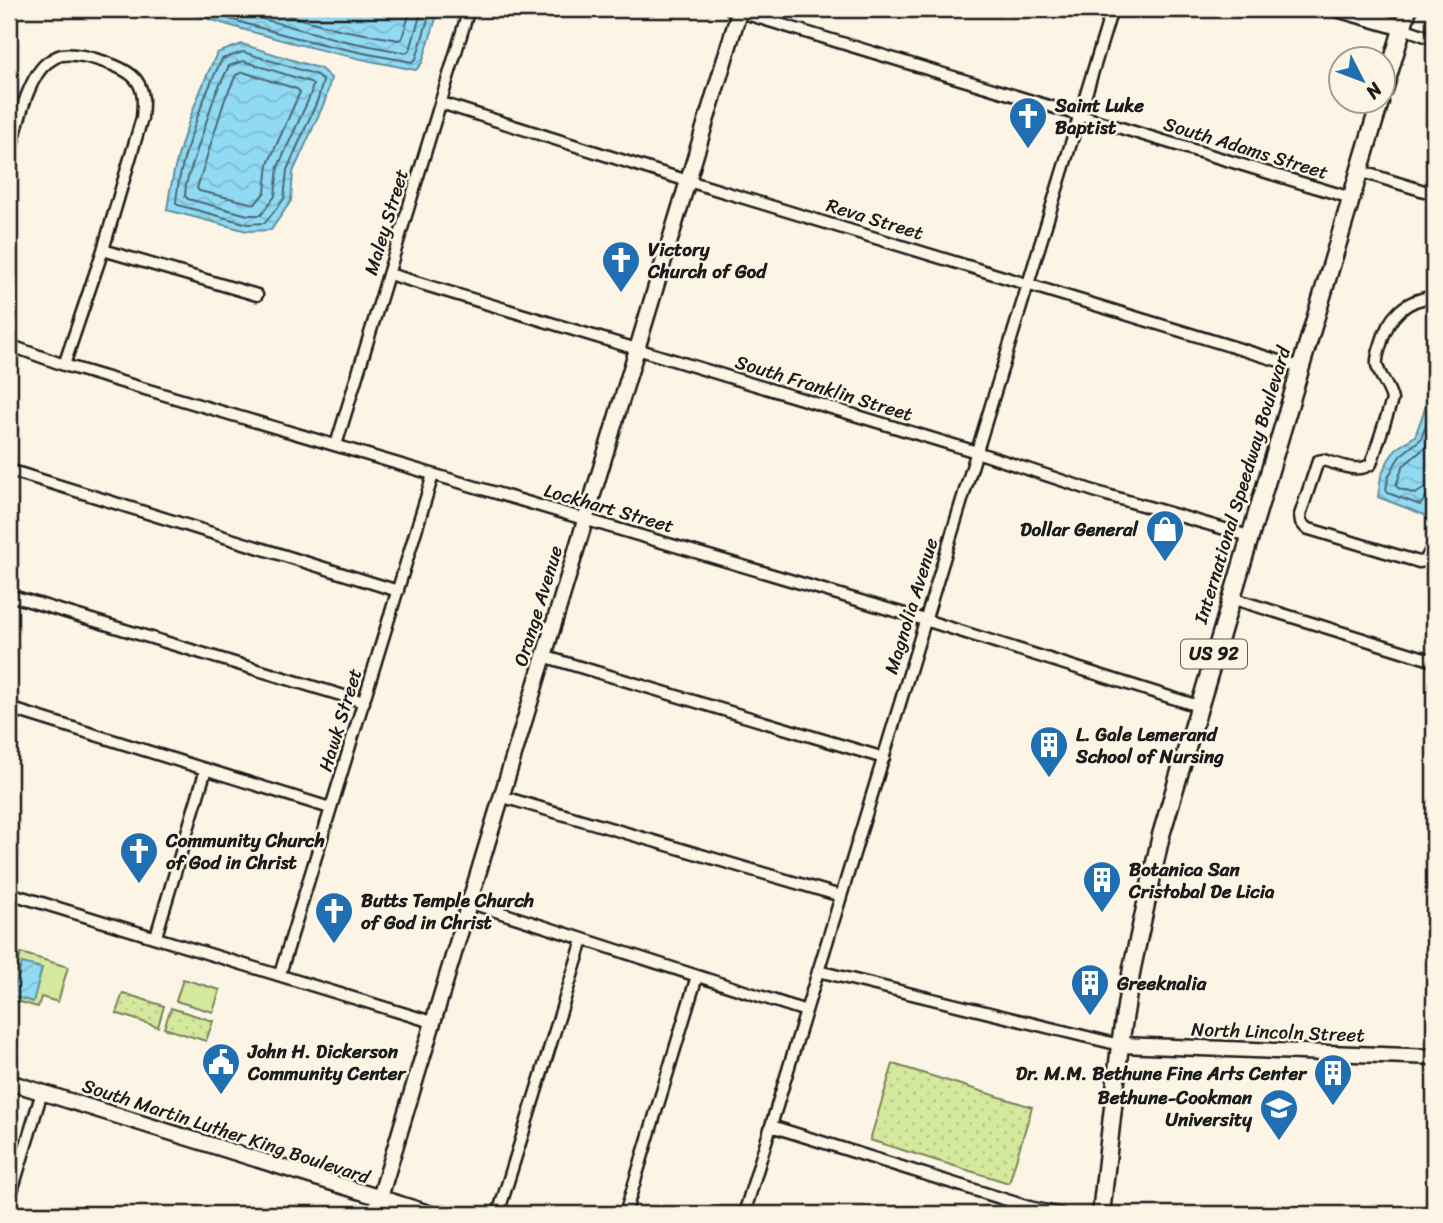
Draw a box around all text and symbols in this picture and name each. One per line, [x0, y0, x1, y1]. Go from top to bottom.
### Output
north arrow [1328, 46, 1398, 116]
text: N [1357, 74, 1392, 108]
place label: Saint Luke Baptist [1054, 89, 1144, 144]
church icon: Saint Luke Baptist [1007, 95, 1049, 150]
street label: South Adams Street [1160, 107, 1332, 189]
street label: Maley Street [354, 165, 418, 279]
street label: Reva Street [822, 189, 928, 249]
place label: Victory Church of God [647, 233, 768, 288]
church icon: Victory Church of God [600, 239, 642, 294]
street label: International Speedway Boulevard [1184, 341, 1300, 629]
street label: South Franklin Street [731, 345, 917, 431]
street label: Lockhart Street [540, 474, 678, 542]
shop icon: Dollar General [1144, 508, 1186, 563]
place label: Dollar General [1020, 513, 1139, 546]
street label: Magnolia Avenue [875, 534, 947, 678]
street label: Orange Avenue [504, 541, 572, 671]
road number: US 92 [1181, 640, 1247, 668]
street label: Hawk Street [309, 664, 371, 776]
place label: L. Gale Lemerand School of Nursing [1075, 718, 1224, 773]
building icon: L. Gale Lemerand School of Nursing [1028, 724, 1070, 779]
place label: Community Church of God in Christ [165, 824, 325, 879]
church icon: Community Church of God in Christ [118, 830, 160, 885]
place label: Botanica San Cristobal De Licia [1128, 853, 1275, 908]
building icon: Botanica San Cristobal De Licia [1081, 859, 1123, 914]
place label: Butts Temple Church of God in Christ [361, 884, 534, 939]
church icon: Butts Temple Church of God in Christ [313, 890, 355, 945]
building icon: Greeknalia [1069, 962, 1111, 1017]
place label: Greeknalia [1116, 967, 1207, 1000]
street label: North Lincoln Street [1191, 1012, 1365, 1052]
place label: John H. Dickerson Community Center [247, 1035, 408, 1090]
public building icon: John H. Dickerson Community Center [200, 1041, 242, 1096]
building icon: Dr. M.M. Bethune Fine Arts Center [1312, 1052, 1354, 1107]
place label: Dr. M.M. Bethune Fine Arts Center [1016, 1057, 1308, 1090]
street label: South Martin Luther King Boulevard [78, 1069, 375, 1193]
place label: Bethune-Cookman University [1098, 1081, 1253, 1136]
school or university icon: Bethune-Cookman University [1258, 1087, 1300, 1142]

